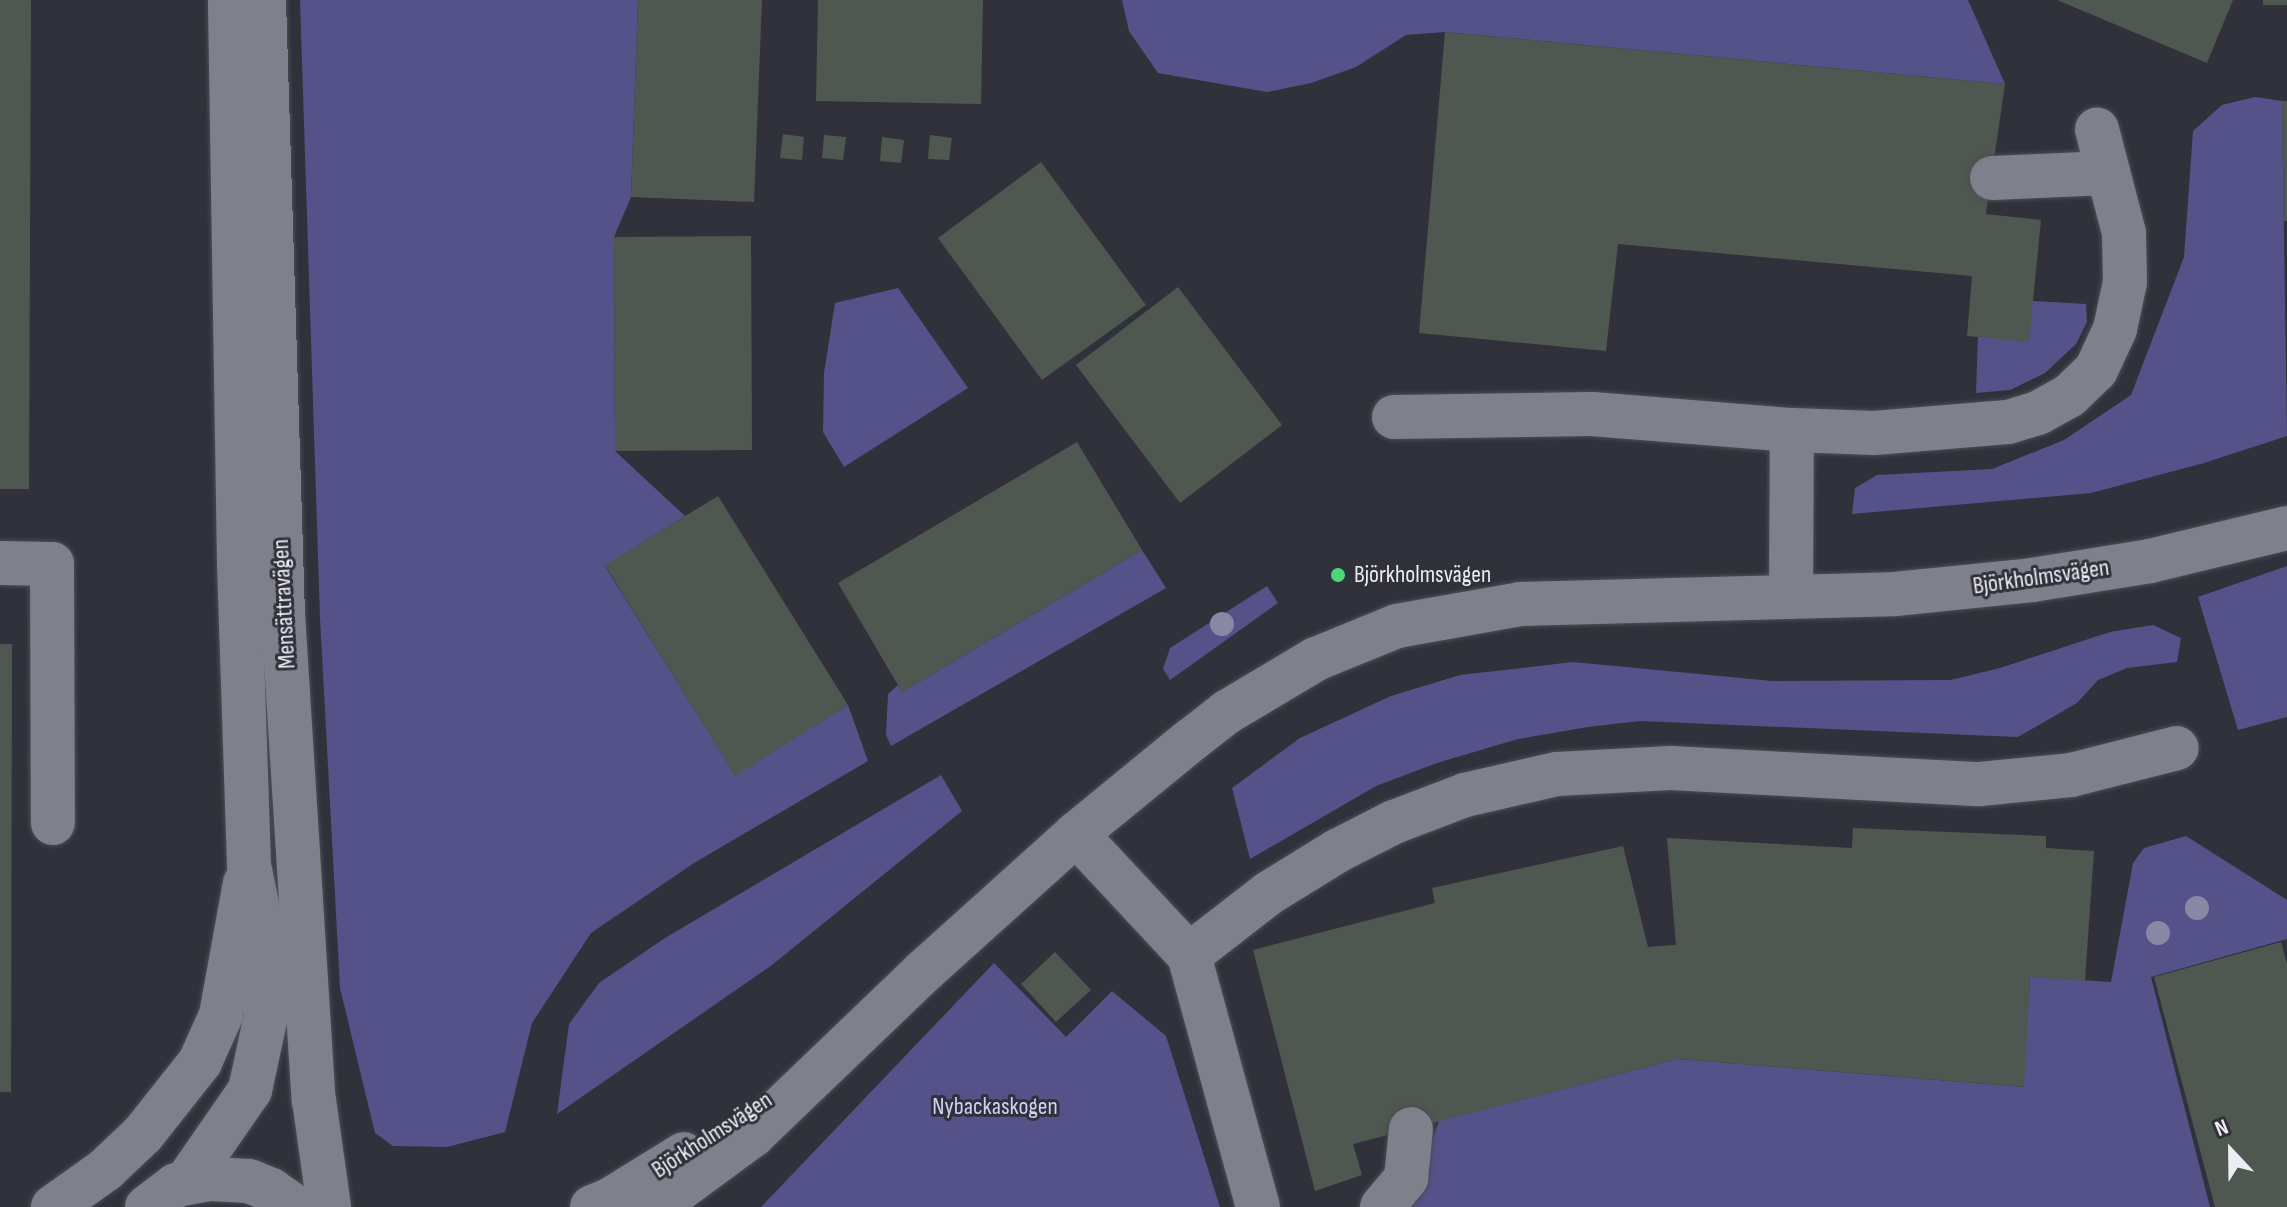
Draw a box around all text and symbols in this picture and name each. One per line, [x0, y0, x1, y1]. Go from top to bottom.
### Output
street label: Mensättravägen [266, 538, 302, 670]
street label: Björkholmsvägen [1971, 553, 2111, 601]
place label: Björkholmsvägen [1354, 561, 1491, 589]
marker: Björkholmsvägen [1329, 566, 1347, 584]
street label: Björkholmsvägen [647, 1086, 777, 1184]
park label: Nybackaskogen [932, 1093, 1058, 1121]
north arrow [2191, 1111, 2271, 1191]
text: N [2211, 1114, 2232, 1143]

